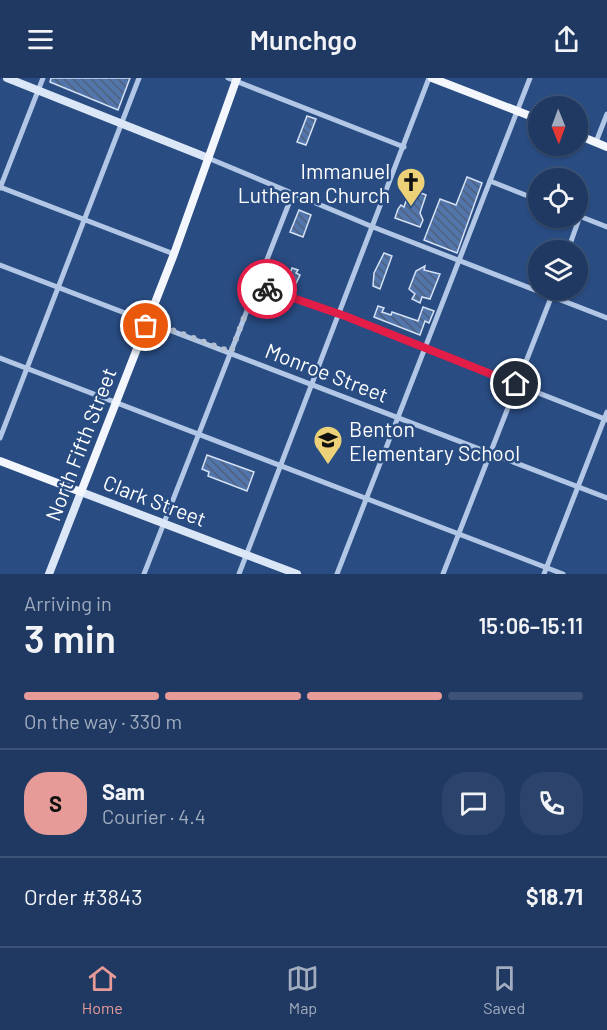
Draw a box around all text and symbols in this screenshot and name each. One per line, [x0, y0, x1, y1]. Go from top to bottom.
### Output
icon: menu [24, 23, 57, 56]
text: Munchgo [250, 23, 357, 55]
icon: share [550, 23, 583, 56]
north arrow [528, 96, 588, 156]
map controls [528, 96, 588, 300]
place label: Immanuel Lutheran Church [238, 158, 390, 207]
church icon: Immanuel Lutheran Church [395, 166, 427, 208]
button: locate [528, 168, 588, 228]
button: layers [528, 240, 588, 300]
courier [237, 259, 297, 319]
icon: bike [251, 273, 284, 306]
pin [120, 300, 171, 351]
icon: bag [129, 309, 162, 342]
street label: Monroe Street [262, 337, 392, 407]
pin [490, 358, 541, 409]
street label: North Fifth Street [39, 364, 121, 524]
icon: home [499, 367, 532, 400]
place label: Benton Elementary School [349, 416, 520, 465]
school or university icon: Benton Elementary School [312, 424, 344, 466]
street label: Clark Street [100, 469, 210, 531]
text: Arriving in [24, 591, 112, 615]
text: 15:06–15:11 [478, 612, 583, 638]
text: 3 min [24, 614, 116, 661]
text: On the way · 330 m [24, 709, 182, 733]
button: chat [442, 772, 505, 835]
button: phone [520, 772, 583, 835]
text: Sam [102, 778, 145, 804]
text: S [49, 790, 62, 816]
text: Courier · 4.4 [102, 804, 206, 828]
text: Order #3843 [24, 883, 142, 909]
text: $18.71 [526, 883, 583, 909]
tab: Home [82, 962, 123, 1017]
tab: Map [286, 962, 319, 1017]
tab: Saved [483, 962, 525, 1017]

